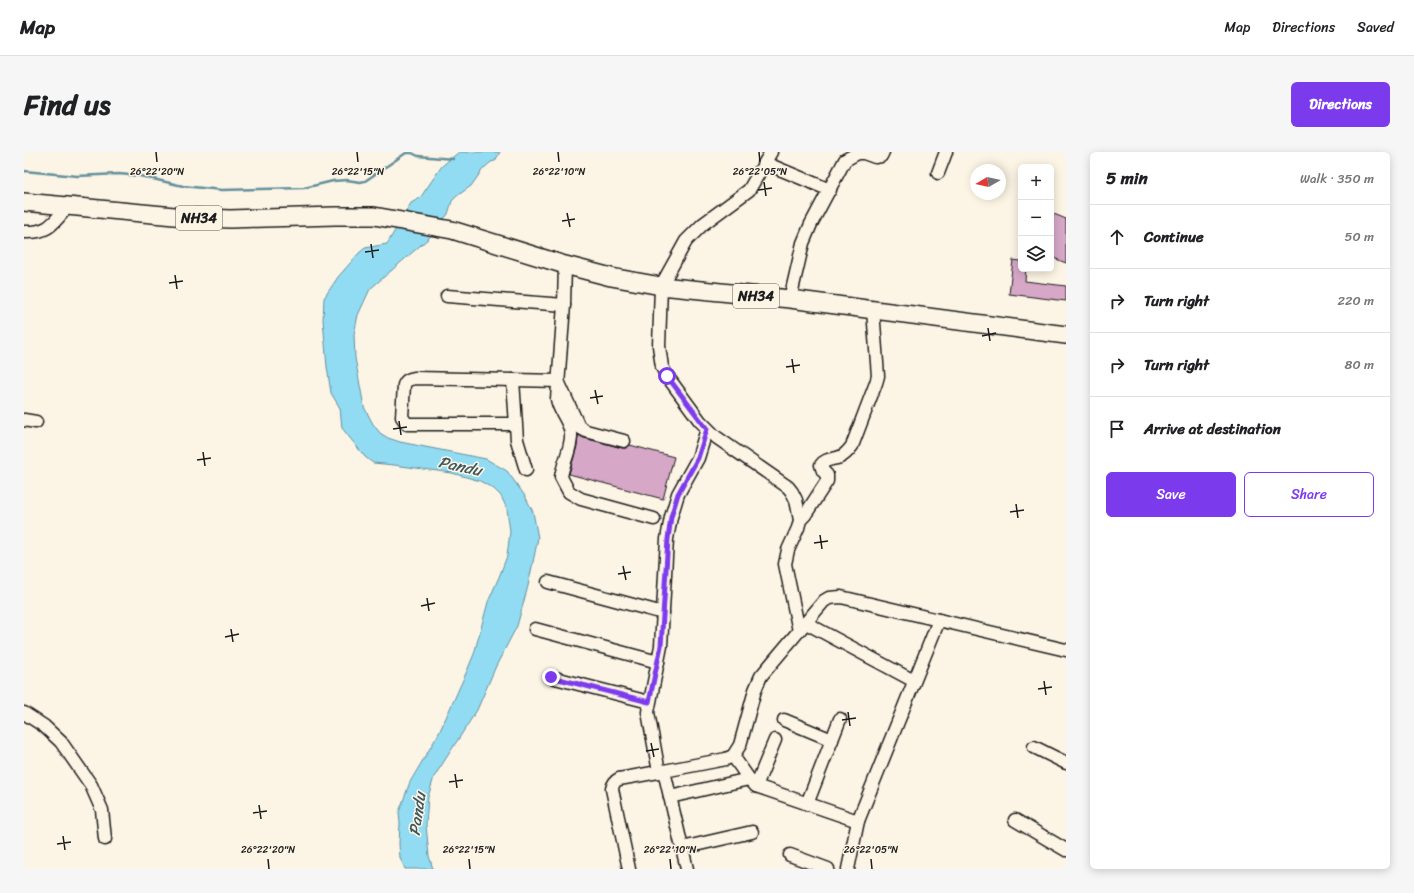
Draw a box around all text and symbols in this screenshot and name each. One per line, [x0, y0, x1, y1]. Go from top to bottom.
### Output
text: Map [20, 11, 55, 44]
text: Map [1224, 15, 1250, 40]
text: Directions [1272, 15, 1335, 40]
text: Saved [1357, 15, 1394, 40]
text: Find us [24, 80, 111, 129]
button: Directions [1291, 82, 1390, 127]
text: 26°22'20"N [130, 163, 184, 181]
text: 26°22'15"N [332, 163, 384, 181]
text: 26°22'10"N [533, 163, 585, 181]
text: 26°22'05"N [733, 163, 787, 181]
text: 5 min [1106, 163, 1148, 193]
north arrow [970, 164, 1006, 200]
map controls [1018, 164, 1054, 272]
button: + [1018, 164, 1054, 200]
text: Walk · 350 m [1300, 167, 1374, 190]
button: − [1018, 200, 1054, 236]
road number: NH34 [176, 206, 222, 230]
text: Continue [1144, 224, 1204, 250]
text: 50 m [1344, 225, 1374, 248]
icon: ahead [1106, 226, 1128, 248]
button: layers [1018, 236, 1054, 272]
road number: NH34 [733, 284, 779, 308]
text: Turn right [1144, 288, 1209, 314]
text: 220 m [1337, 289, 1374, 312]
icon: right [1106, 290, 1128, 312]
text: Turn right [1144, 352, 1209, 378]
text: 80 m [1345, 353, 1374, 376]
icon: right [1106, 354, 1128, 376]
route start [658, 367, 676, 385]
text: Arrive at destination [1144, 416, 1281, 442]
icon: arrive [1106, 418, 1128, 440]
water label: Pandu [436, 447, 487, 485]
button: Save [1106, 472, 1236, 517]
button: Share [1244, 472, 1374, 517]
route end [542, 668, 560, 686]
water label: Pandu [400, 788, 435, 838]
text: 26°22'20"N [241, 841, 295, 859]
text: 26°22'15"N [443, 841, 495, 859]
text: 26°22'10"N [644, 841, 696, 859]
text: 26°22'05"N [844, 841, 898, 859]

